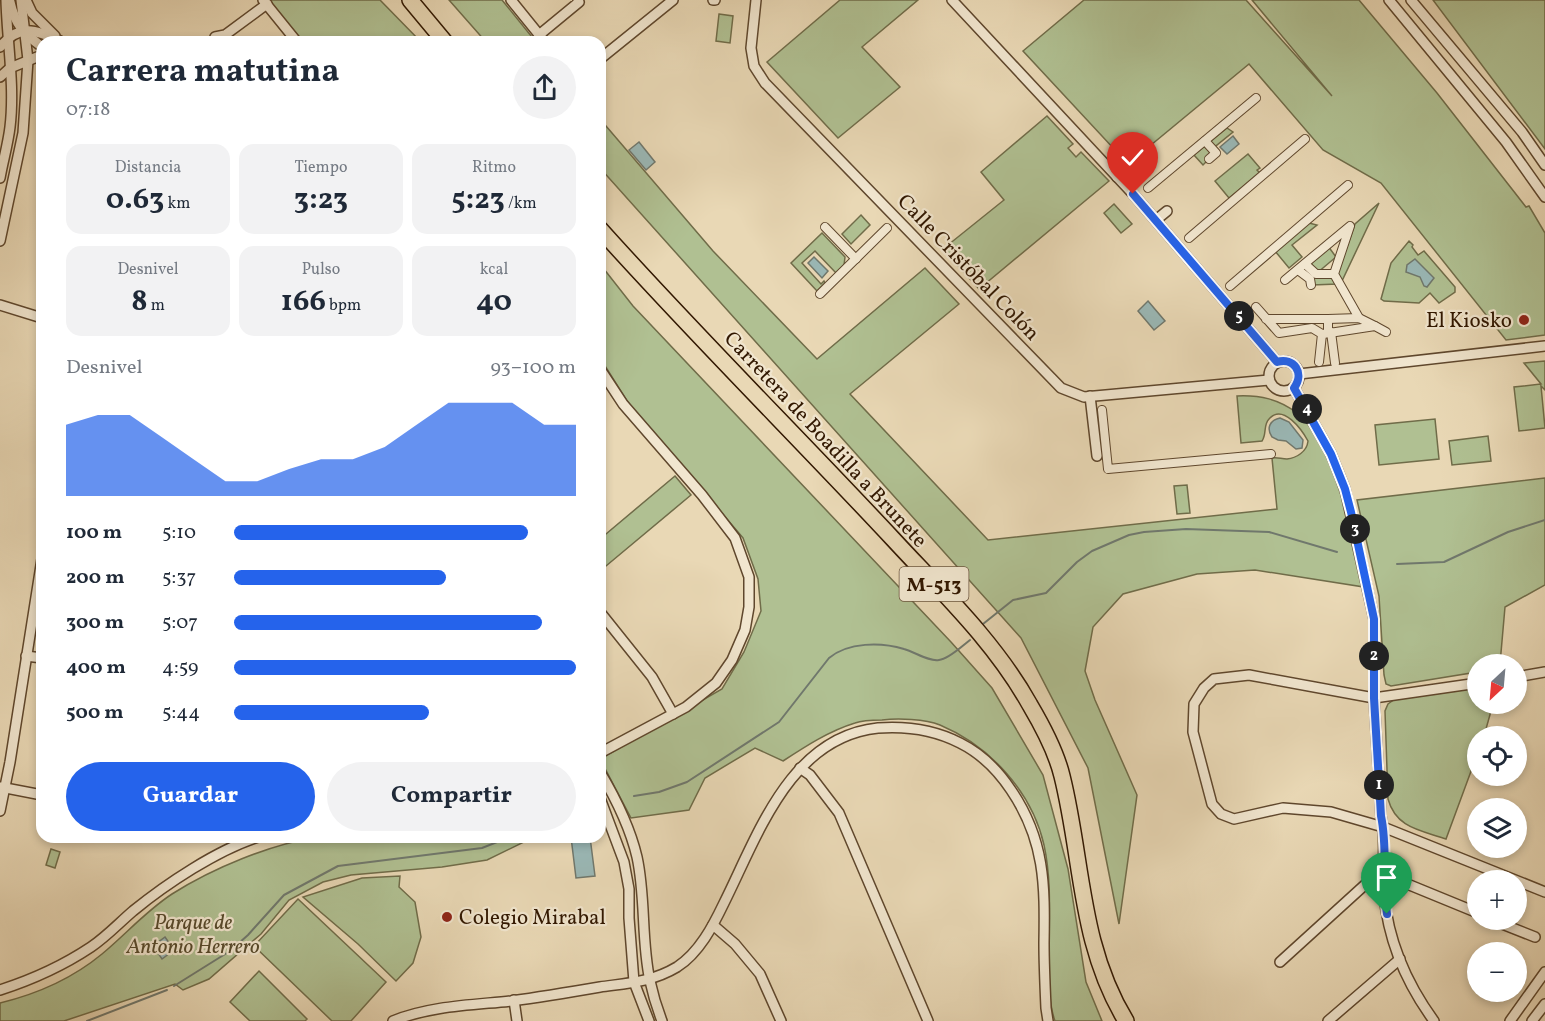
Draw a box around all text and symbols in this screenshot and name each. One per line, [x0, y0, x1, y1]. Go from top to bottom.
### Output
text: Carrera matutina [66, 50, 340, 96]
button: share [513, 56, 576, 119]
text: 07:18 [66, 96, 110, 124]
pin [1107, 132, 1158, 194]
icon: check [1116, 141, 1149, 174]
text: Distancia [115, 157, 181, 179]
text: Tiempo [295, 157, 347, 179]
text: Ritmo [472, 157, 516, 179]
text: 0.63 [106, 179, 164, 221]
text: 3:23 [294, 179, 348, 221]
text: 5:23 [451, 179, 505, 221]
street label: Calle Cristóbal Colón [890, 188, 1046, 348]
text: km [164, 193, 190, 215]
text: /km [505, 193, 537, 215]
text: Desnivel [117, 259, 179, 281]
text: Pulso [302, 259, 340, 281]
text: kcal [480, 259, 508, 281]
text: 8 [131, 281, 147, 323]
text: 166 [281, 281, 326, 323]
text: 40 [476, 281, 512, 323]
text: m [147, 295, 165, 317]
text: bpm [326, 295, 361, 317]
pin: 5 [1224, 301, 1254, 331]
text: 5 [1235, 305, 1243, 327]
place label: El Kiosko [1426, 307, 1512, 336]
marker: El Kiosko [1517, 313, 1531, 327]
street label: Carretera de Boadilla a Brunete [717, 325, 933, 555]
text: Desnivel [66, 354, 142, 382]
text: 93–100 m [491, 354, 576, 382]
pin: 4 [1292, 394, 1322, 424]
text: 4 [1302, 398, 1312, 420]
pin: 3 [1340, 514, 1370, 544]
text: 3 [1351, 518, 1359, 540]
text: 100 m [66, 519, 122, 547]
text: 5:10 [162, 519, 196, 547]
text: 200 m [66, 564, 124, 592]
text: 5:37 [162, 564, 196, 592]
road number: M-513 [900, 567, 968, 601]
text: 300 m [66, 609, 124, 637]
text: 5:07 [162, 609, 198, 637]
pin: 2 [1359, 641, 1389, 671]
text: 2 [1370, 645, 1378, 667]
text: 400 m [66, 654, 126, 682]
text: 4:59 [162, 654, 198, 682]
north arrow [1467, 654, 1527, 714]
map controls [1467, 654, 1527, 1002]
text: 500 m [66, 699, 124, 727]
text: 5:44 [162, 699, 200, 727]
button: locate [1467, 726, 1527, 786]
button: Guardar [66, 762, 315, 831]
button: Compartir [327, 762, 576, 831]
pin: 1 [1364, 770, 1394, 800]
text: 1 [1376, 774, 1382, 796]
button: layers [1467, 798, 1527, 858]
pin [1361, 852, 1412, 914]
icon: arrive [1370, 861, 1403, 894]
button: + [1467, 870, 1527, 930]
place label: Colegio Mirabal [459, 904, 606, 933]
park label: Parque de Antonio Herrero [125, 909, 260, 962]
marker: Colegio Mirabal [440, 910, 454, 924]
button: − [1467, 942, 1527, 1002]

